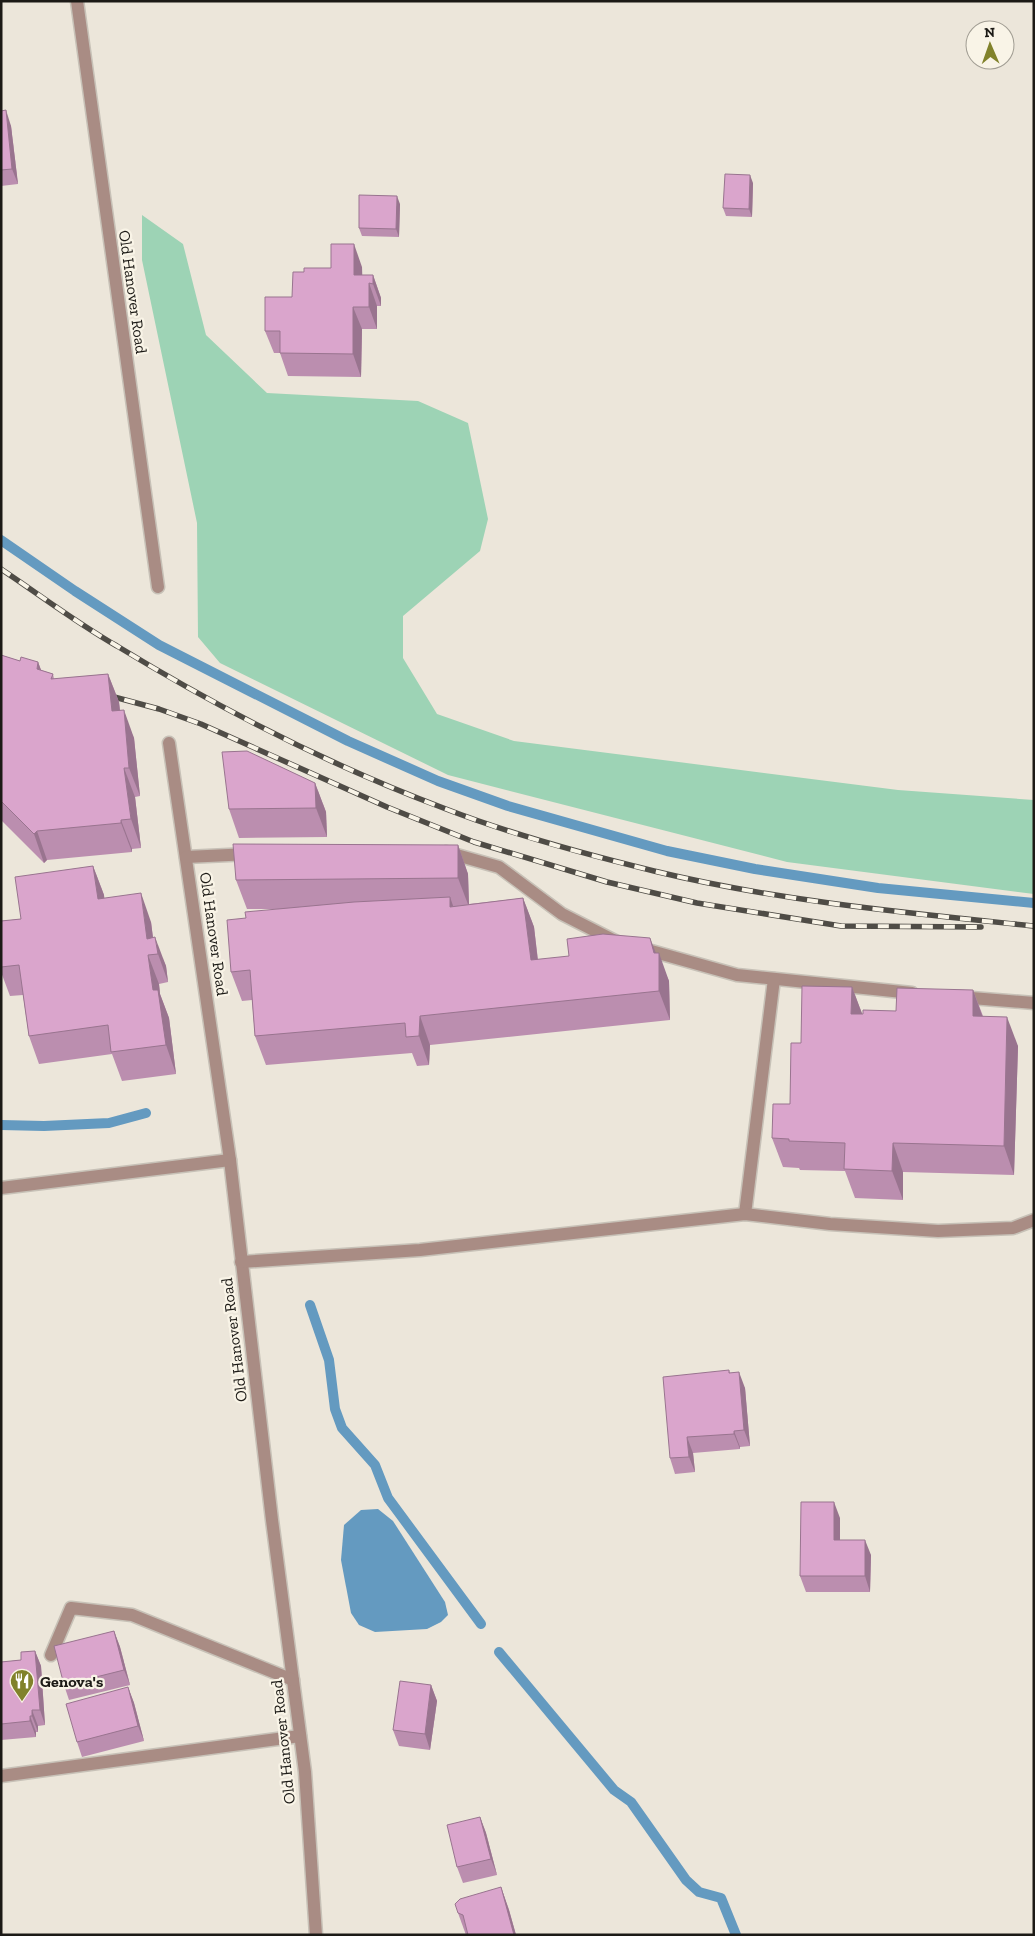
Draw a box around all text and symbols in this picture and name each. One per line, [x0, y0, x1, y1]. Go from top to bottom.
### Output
north arrow [965, 20, 1015, 70]
text: N [984, 24, 996, 41]
street label: Old Hanover Road [115, 229, 151, 355]
street label: Old Hanover Road [196, 871, 232, 997]
street label: Old Hanover Road [217, 1277, 251, 1403]
restaurant icon: Genova's [9, 1668, 35, 1702]
place label: Genova's [40, 1672, 103, 1691]
street label: Old Hanover Road [267, 1679, 299, 1805]

